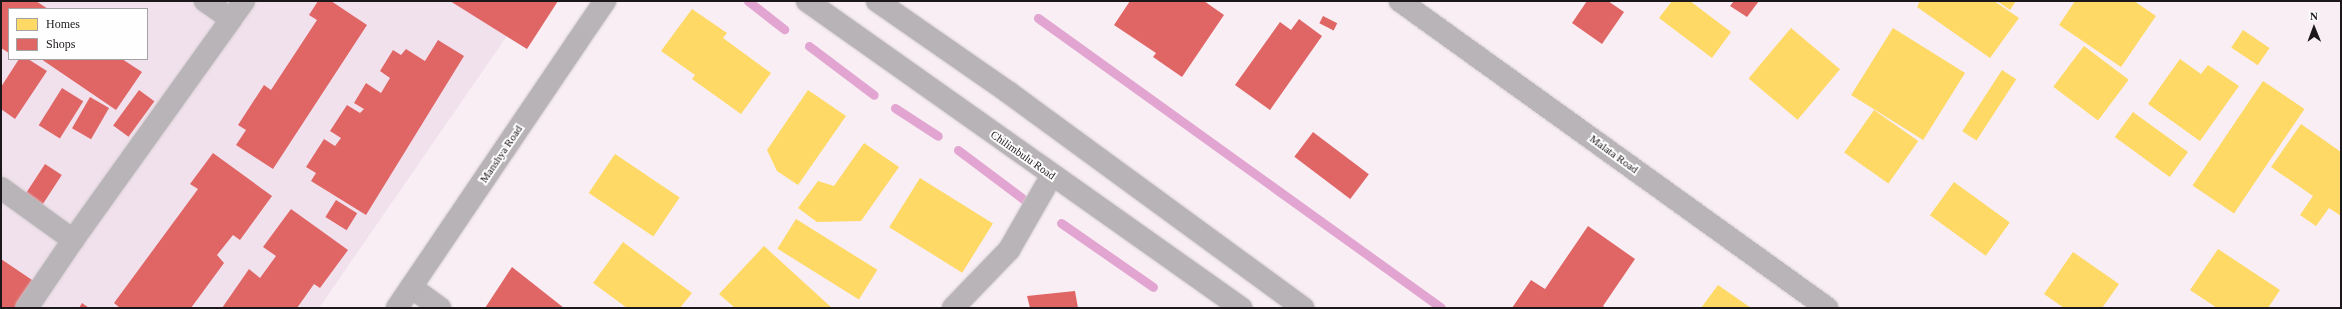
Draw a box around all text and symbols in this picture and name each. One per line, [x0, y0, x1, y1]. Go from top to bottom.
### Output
legend [8, 8, 148, 60]
north arrow [2294, 8, 2334, 48]
text: N [2310, 10, 2318, 22]
text: Homes [46, 17, 80, 31]
text: Shops [46, 37, 75, 51]
street label: Manshya Road [477, 123, 525, 185]
street label: Chilimbulu Road [988, 128, 1058, 182]
street label: Malata Road [1587, 132, 1641, 176]

